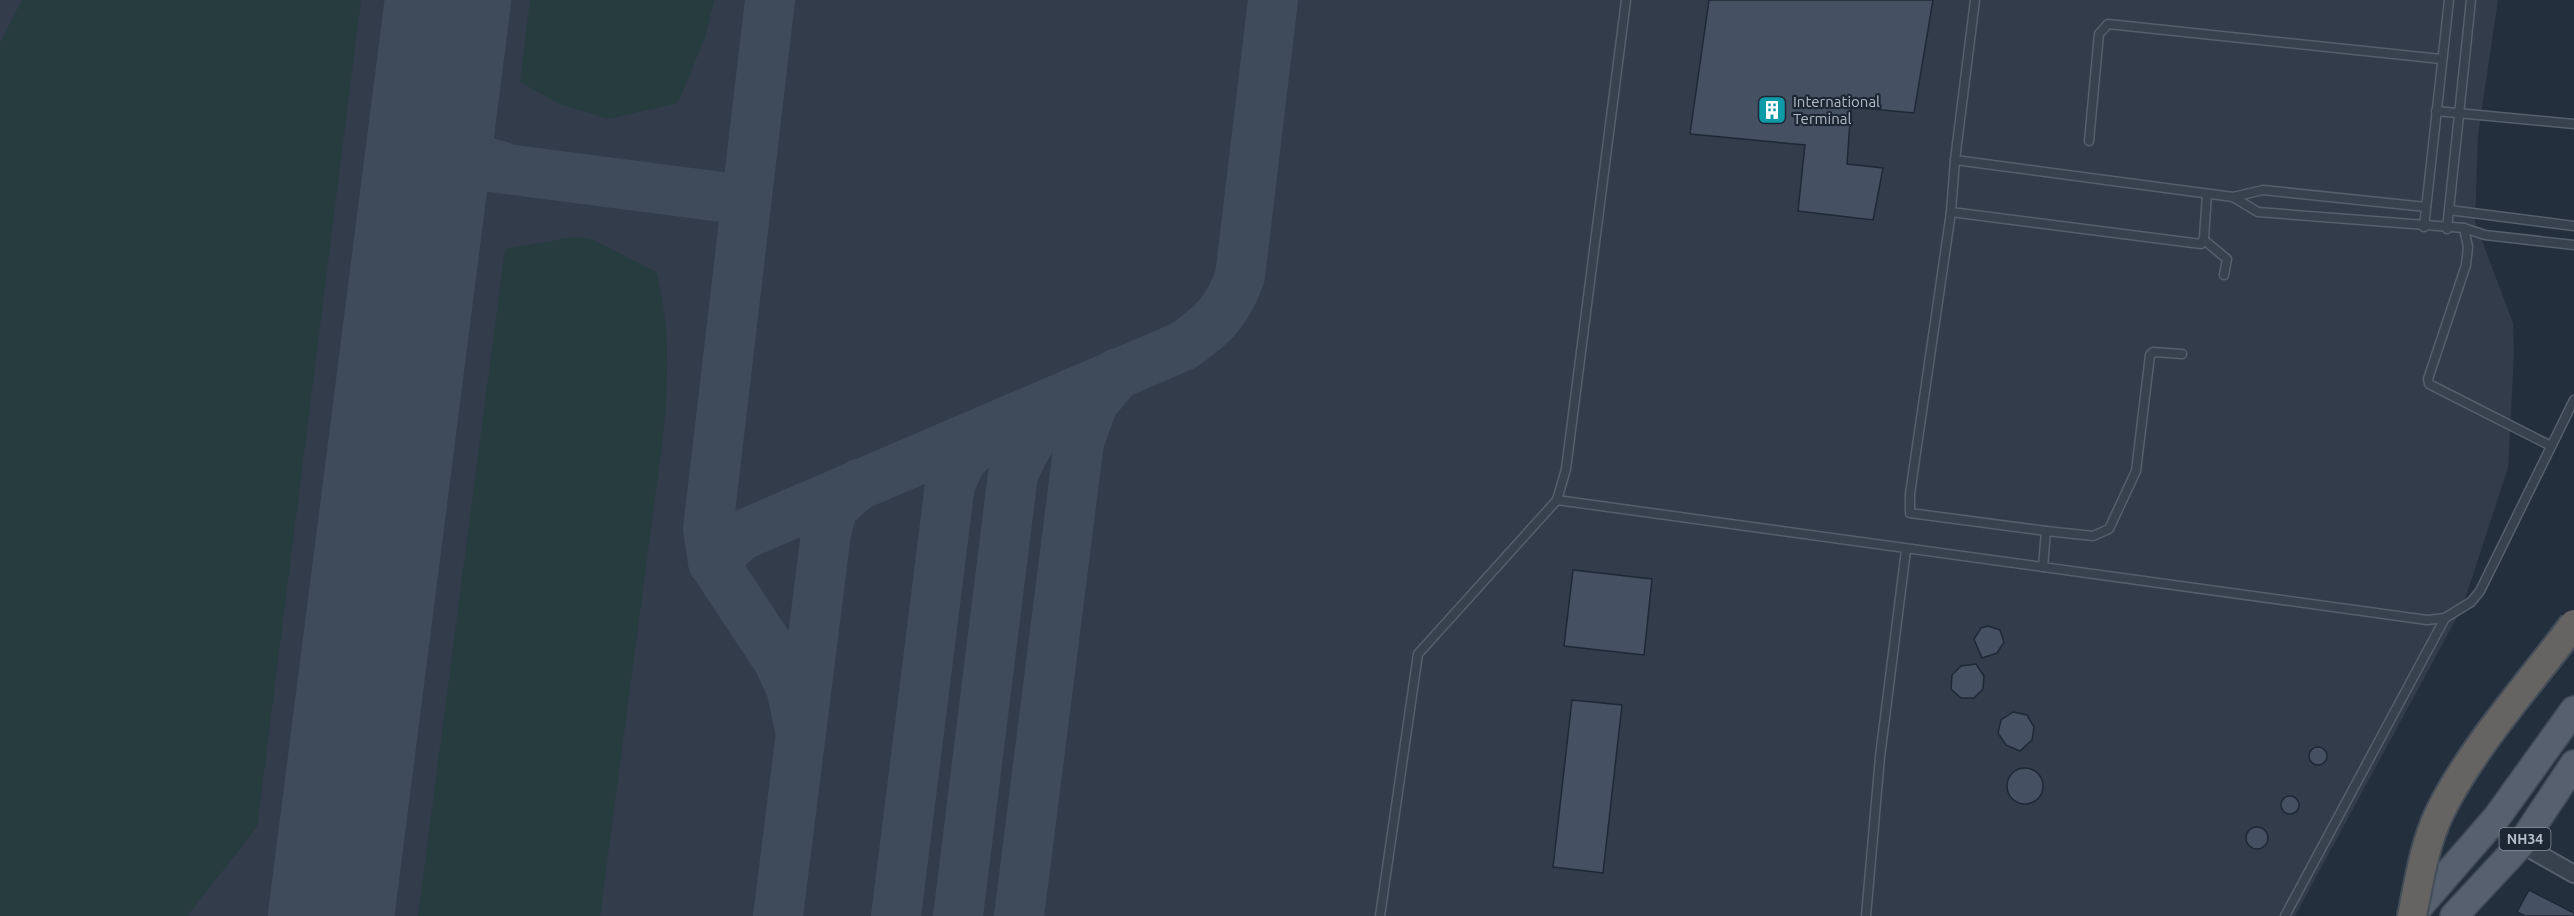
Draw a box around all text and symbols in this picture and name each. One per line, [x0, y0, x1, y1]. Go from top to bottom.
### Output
place label: International Terminal [1793, 93, 1880, 127]
building icon: International Terminal [1756, 94, 1788, 126]
road number: NH34 [2500, 828, 2550, 850]

